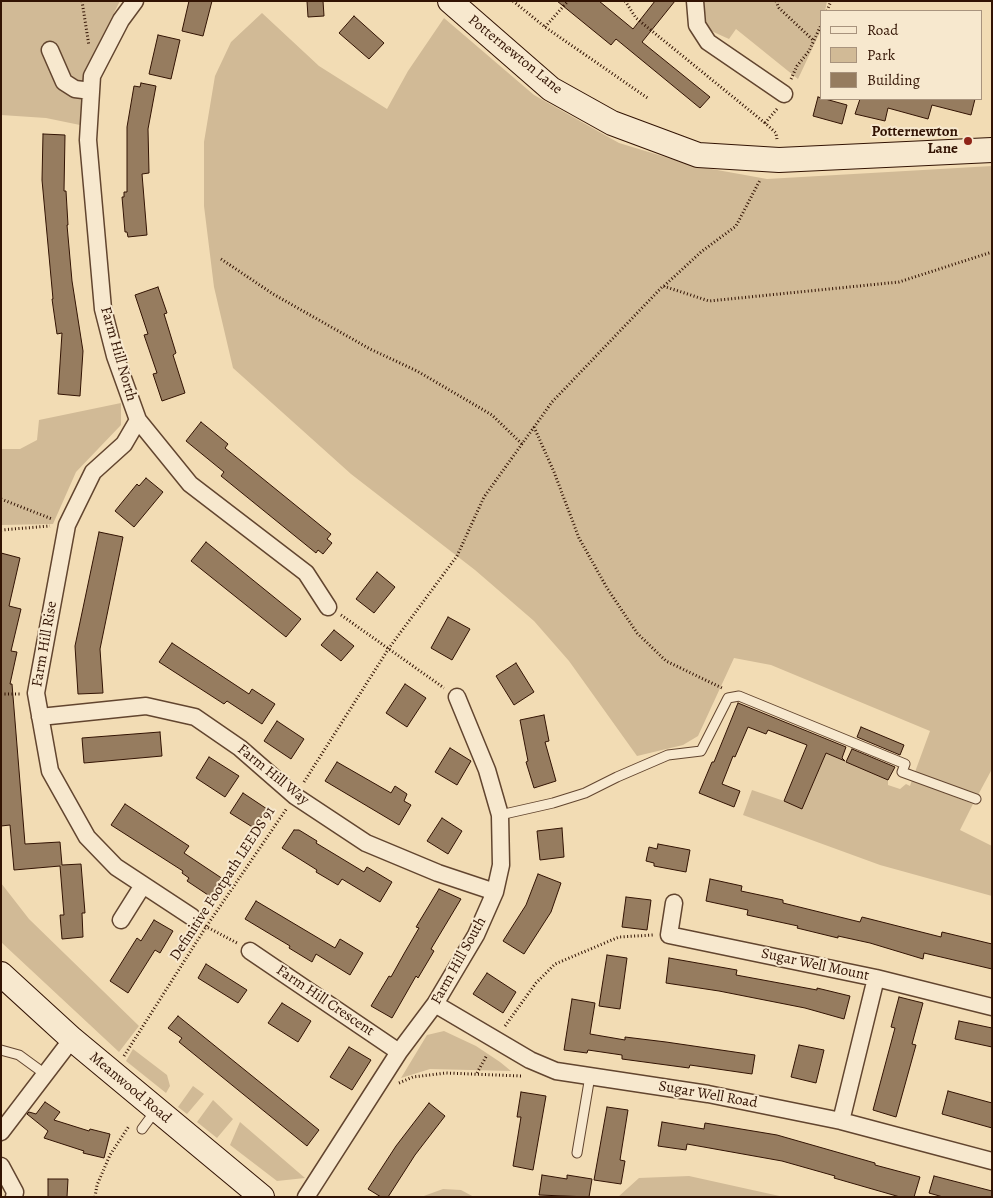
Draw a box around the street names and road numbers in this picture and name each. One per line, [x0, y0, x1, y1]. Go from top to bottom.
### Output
street label: Potternewton Lane [464, 11, 566, 99]
street label: Farm Hill North [96, 305, 140, 403]
street label: Farm Hill Rise [29, 600, 61, 688]
street label: Farm Hill Way [234, 741, 312, 809]
street label: Definitive Footpath LEEDS 91 [166, 804, 280, 964]
street label: Farm Hill South [428, 914, 490, 1008]
street label: Sugar Well Mount [759, 945, 871, 985]
street label: Farm Hill Crescent [273, 962, 377, 1040]
street label: Meanwood Road [85, 1048, 175, 1128]
street label: Sugar Well Road [657, 1077, 759, 1113]

